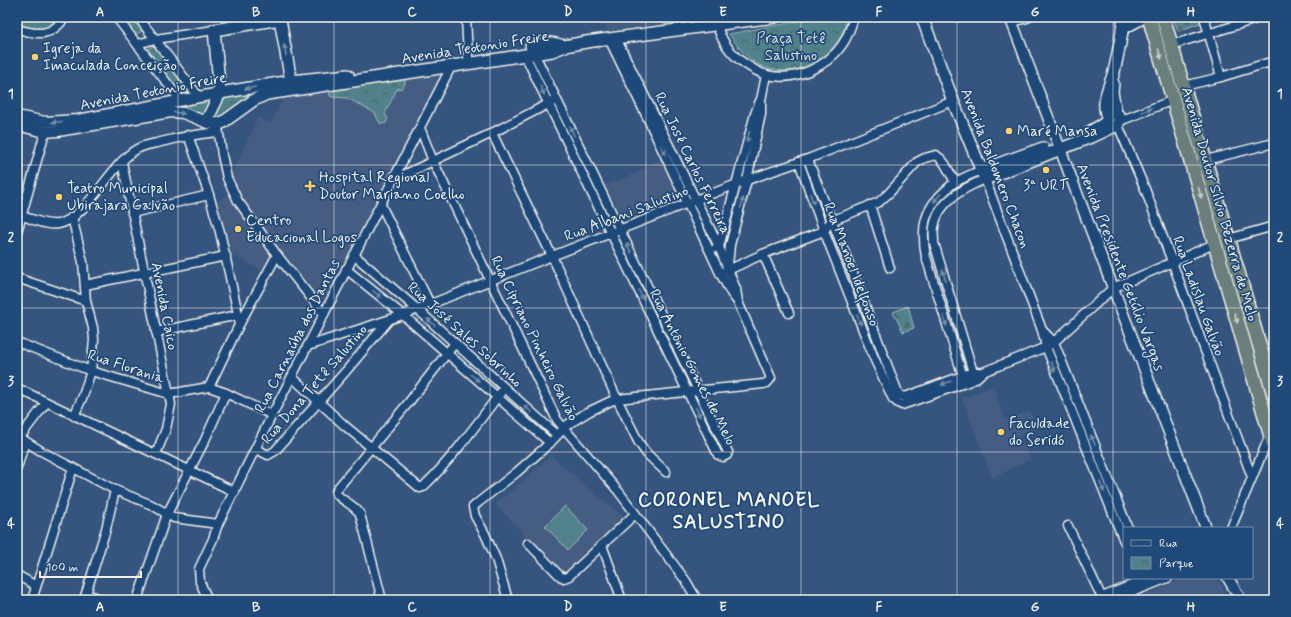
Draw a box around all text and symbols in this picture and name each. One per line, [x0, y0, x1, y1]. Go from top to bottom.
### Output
text: A [96, 4, 104, 21]
text: B [252, 4, 261, 21]
text: C [407, 4, 417, 21]
text: D [564, 4, 573, 21]
text: E [719, 4, 727, 21]
text: F [876, 4, 883, 21]
text: G [1031, 4, 1040, 21]
text: H [1187, 4, 1196, 21]
street label: Avenida Teotonio Freire [400, 26, 550, 70]
park label: Praça Tetê Salustino [756, 29, 826, 66]
place label: Igreja da Imaculada Conceição [43, 39, 177, 76]
one-way arrow [282, 44, 288, 56]
one-way arrow [1157, 49, 1163, 61]
marker: Igreja da Imaculada Conceição [30, 52, 40, 62]
street label: Avenida Teotonio Freire [78, 68, 228, 116]
one-way arrow [244, 85, 256, 91]
one-way arrow [539, 85, 545, 96]
street label: Avenida Doutor Sílvio Bezerra de Melo [1176, 85, 1262, 324]
text: 1 [8, 86, 14, 103]
street label: Avenida Baldomero Chacon [955, 86, 1035, 251]
text: 1 [1277, 86, 1283, 103]
street label: Rua José Carlos Ferreira [649, 89, 735, 238]
one-way arrow [1141, 107, 1153, 113]
one-way arrow [173, 110, 186, 116]
one-way arrow [51, 118, 63, 125]
place label: Maré Mansa [1017, 122, 1097, 142]
one-way arrow [569, 125, 575, 136]
marker: Maré Mansa [1004, 126, 1014, 136]
one-way arrow [745, 131, 751, 143]
one-way arrow [660, 144, 666, 156]
street label: Avenida Presidente Getúlio Vargas [1070, 161, 1169, 375]
marker: 3ª URT [1041, 165, 1051, 175]
place label: Hospital Regional Doutor Mariano Coelho [319, 168, 465, 205]
place label: 3ª URT [1023, 176, 1070, 196]
place label: Teatro Municipal Ubirajara Galvão [67, 179, 175, 216]
marker: Hospital Regional Doutor Mariano Coelho [304, 180, 316, 192]
street label: Rua Albani Salustino [561, 181, 691, 247]
one-way arrow [1197, 186, 1203, 199]
marker: Teatro Municipal Ubirajara Galvão [54, 192, 64, 202]
one-way arrow [809, 193, 815, 205]
one-way arrow [933, 193, 942, 204]
one-way arrow [739, 197, 745, 209]
street label: Rua Manoel Idelfonso [816, 199, 884, 330]
place label: Centro Educacional Logos [246, 211, 357, 248]
marker: Centro Educacional Logos [233, 224, 243, 234]
text: 2 [8, 229, 15, 246]
text: 2 [1277, 229, 1284, 246]
street label: Rua Ladislau Galvão [1167, 234, 1229, 359]
one-way arrow [626, 242, 632, 253]
street label: Rua Cipriano Pinheiro Galvão [485, 253, 583, 424]
street label: Rua Carnaúba dos Dantas [250, 256, 346, 417]
street label: Avenida Caico [146, 261, 182, 352]
one-way arrow [941, 269, 947, 281]
street label: Rua José Sales Sobrinho [402, 278, 526, 392]
street label: Rua Antônio Gomes de Melo [644, 286, 740, 449]
one-way arrow [371, 289, 382, 298]
one-way arrow [638, 290, 644, 301]
one-way arrow [1233, 312, 1239, 324]
one-way arrow [856, 315, 862, 327]
one-way arrow [942, 315, 948, 327]
one-way arrow [427, 318, 436, 327]
street label: Rua Dona Tetê Salustino [257, 320, 372, 449]
street label: Rua Florania [85, 345, 167, 389]
one-way arrow [1051, 361, 1057, 373]
text: 3 [8, 373, 14, 390]
text: 3 [1277, 373, 1283, 390]
one-way arrow [470, 374, 481, 383]
one-way arrow [940, 380, 952, 386]
one-way arrow [523, 404, 533, 414]
one-way arrow [695, 407, 701, 418]
place label: Faculdade do Seridó [1009, 414, 1070, 451]
marker: Faculdade do Seridó [996, 427, 1006, 437]
one-way arrow [1089, 433, 1095, 445]
one-way arrow [1100, 482, 1106, 494]
district label: CORONEL MANOEL SALUSTINO [638, 488, 820, 535]
text: 4 [7, 516, 15, 533]
text: 4 [1276, 516, 1284, 533]
legend [1123, 527, 1253, 579]
text: Rua [1159, 536, 1177, 552]
scale bar [40, 553, 141, 579]
text: Parque [1159, 556, 1194, 572]
text: 100 m [46, 560, 78, 576]
text: A [96, 599, 104, 616]
text: B [252, 599, 261, 616]
text: C [407, 599, 417, 616]
text: D [564, 599, 573, 616]
text: E [719, 599, 727, 616]
text: F [876, 599, 883, 616]
text: G [1031, 599, 1040, 616]
text: H [1187, 599, 1196, 616]

